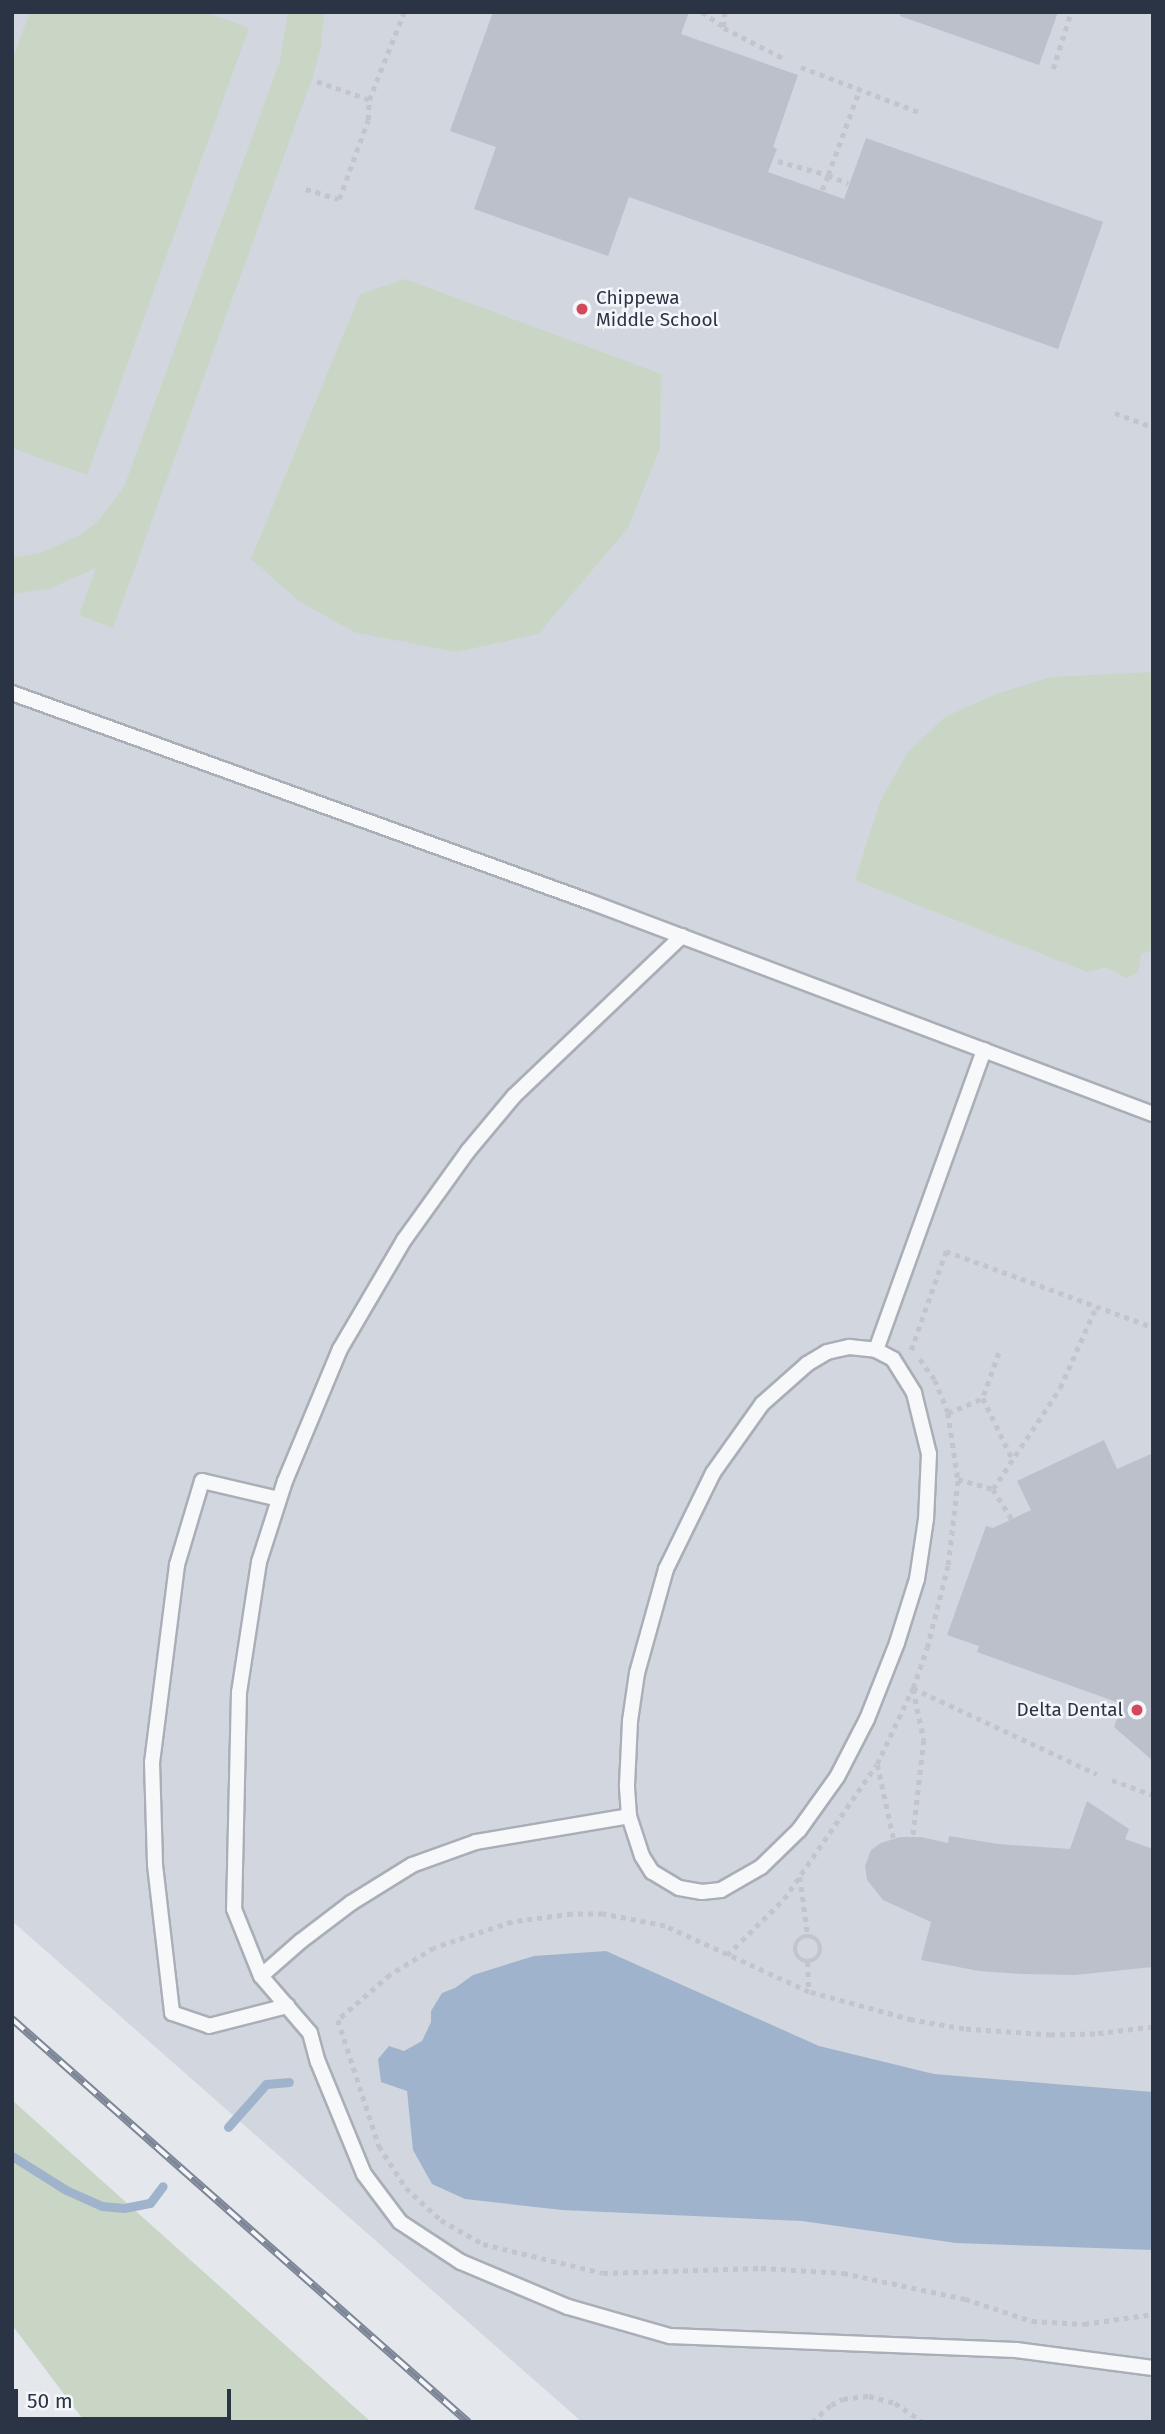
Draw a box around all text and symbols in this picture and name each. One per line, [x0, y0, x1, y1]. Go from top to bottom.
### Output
place label: Chippewa Middle School [596, 287, 718, 331]
marker: Chippewa Middle School [574, 301, 590, 317]
place label: Delta Dental [1017, 1699, 1123, 1721]
marker: Delta Dental [1129, 1702, 1145, 1718]
scale bar [18, 2374, 234, 2418]
text: 50 m [27, 2388, 73, 2414]

